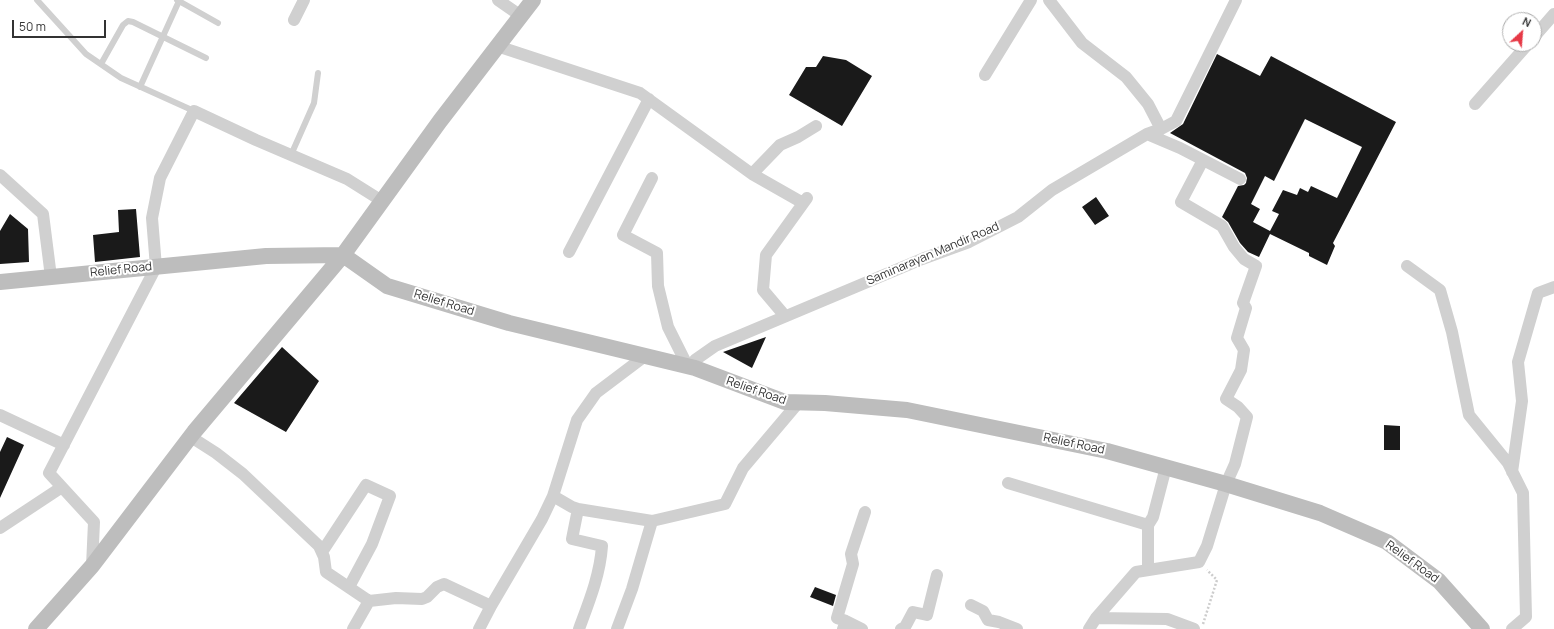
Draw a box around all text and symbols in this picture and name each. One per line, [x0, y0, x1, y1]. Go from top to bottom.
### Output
scale bar [14, 12, 108, 38]
north arrow [1502, 12, 1542, 52]
text: N [1520, 13, 1534, 30]
text: 50 m [19, 18, 46, 35]
street label: Saminarayan Mandir Road [865, 220, 1001, 288]
street label: Relief Road [89, 260, 153, 280]
street label: Relief Road [412, 287, 476, 319]
street label: Relief Road [724, 374, 788, 408]
street label: Relief Road [1042, 430, 1106, 458]
street label: Relief Road [1383, 538, 1441, 586]

